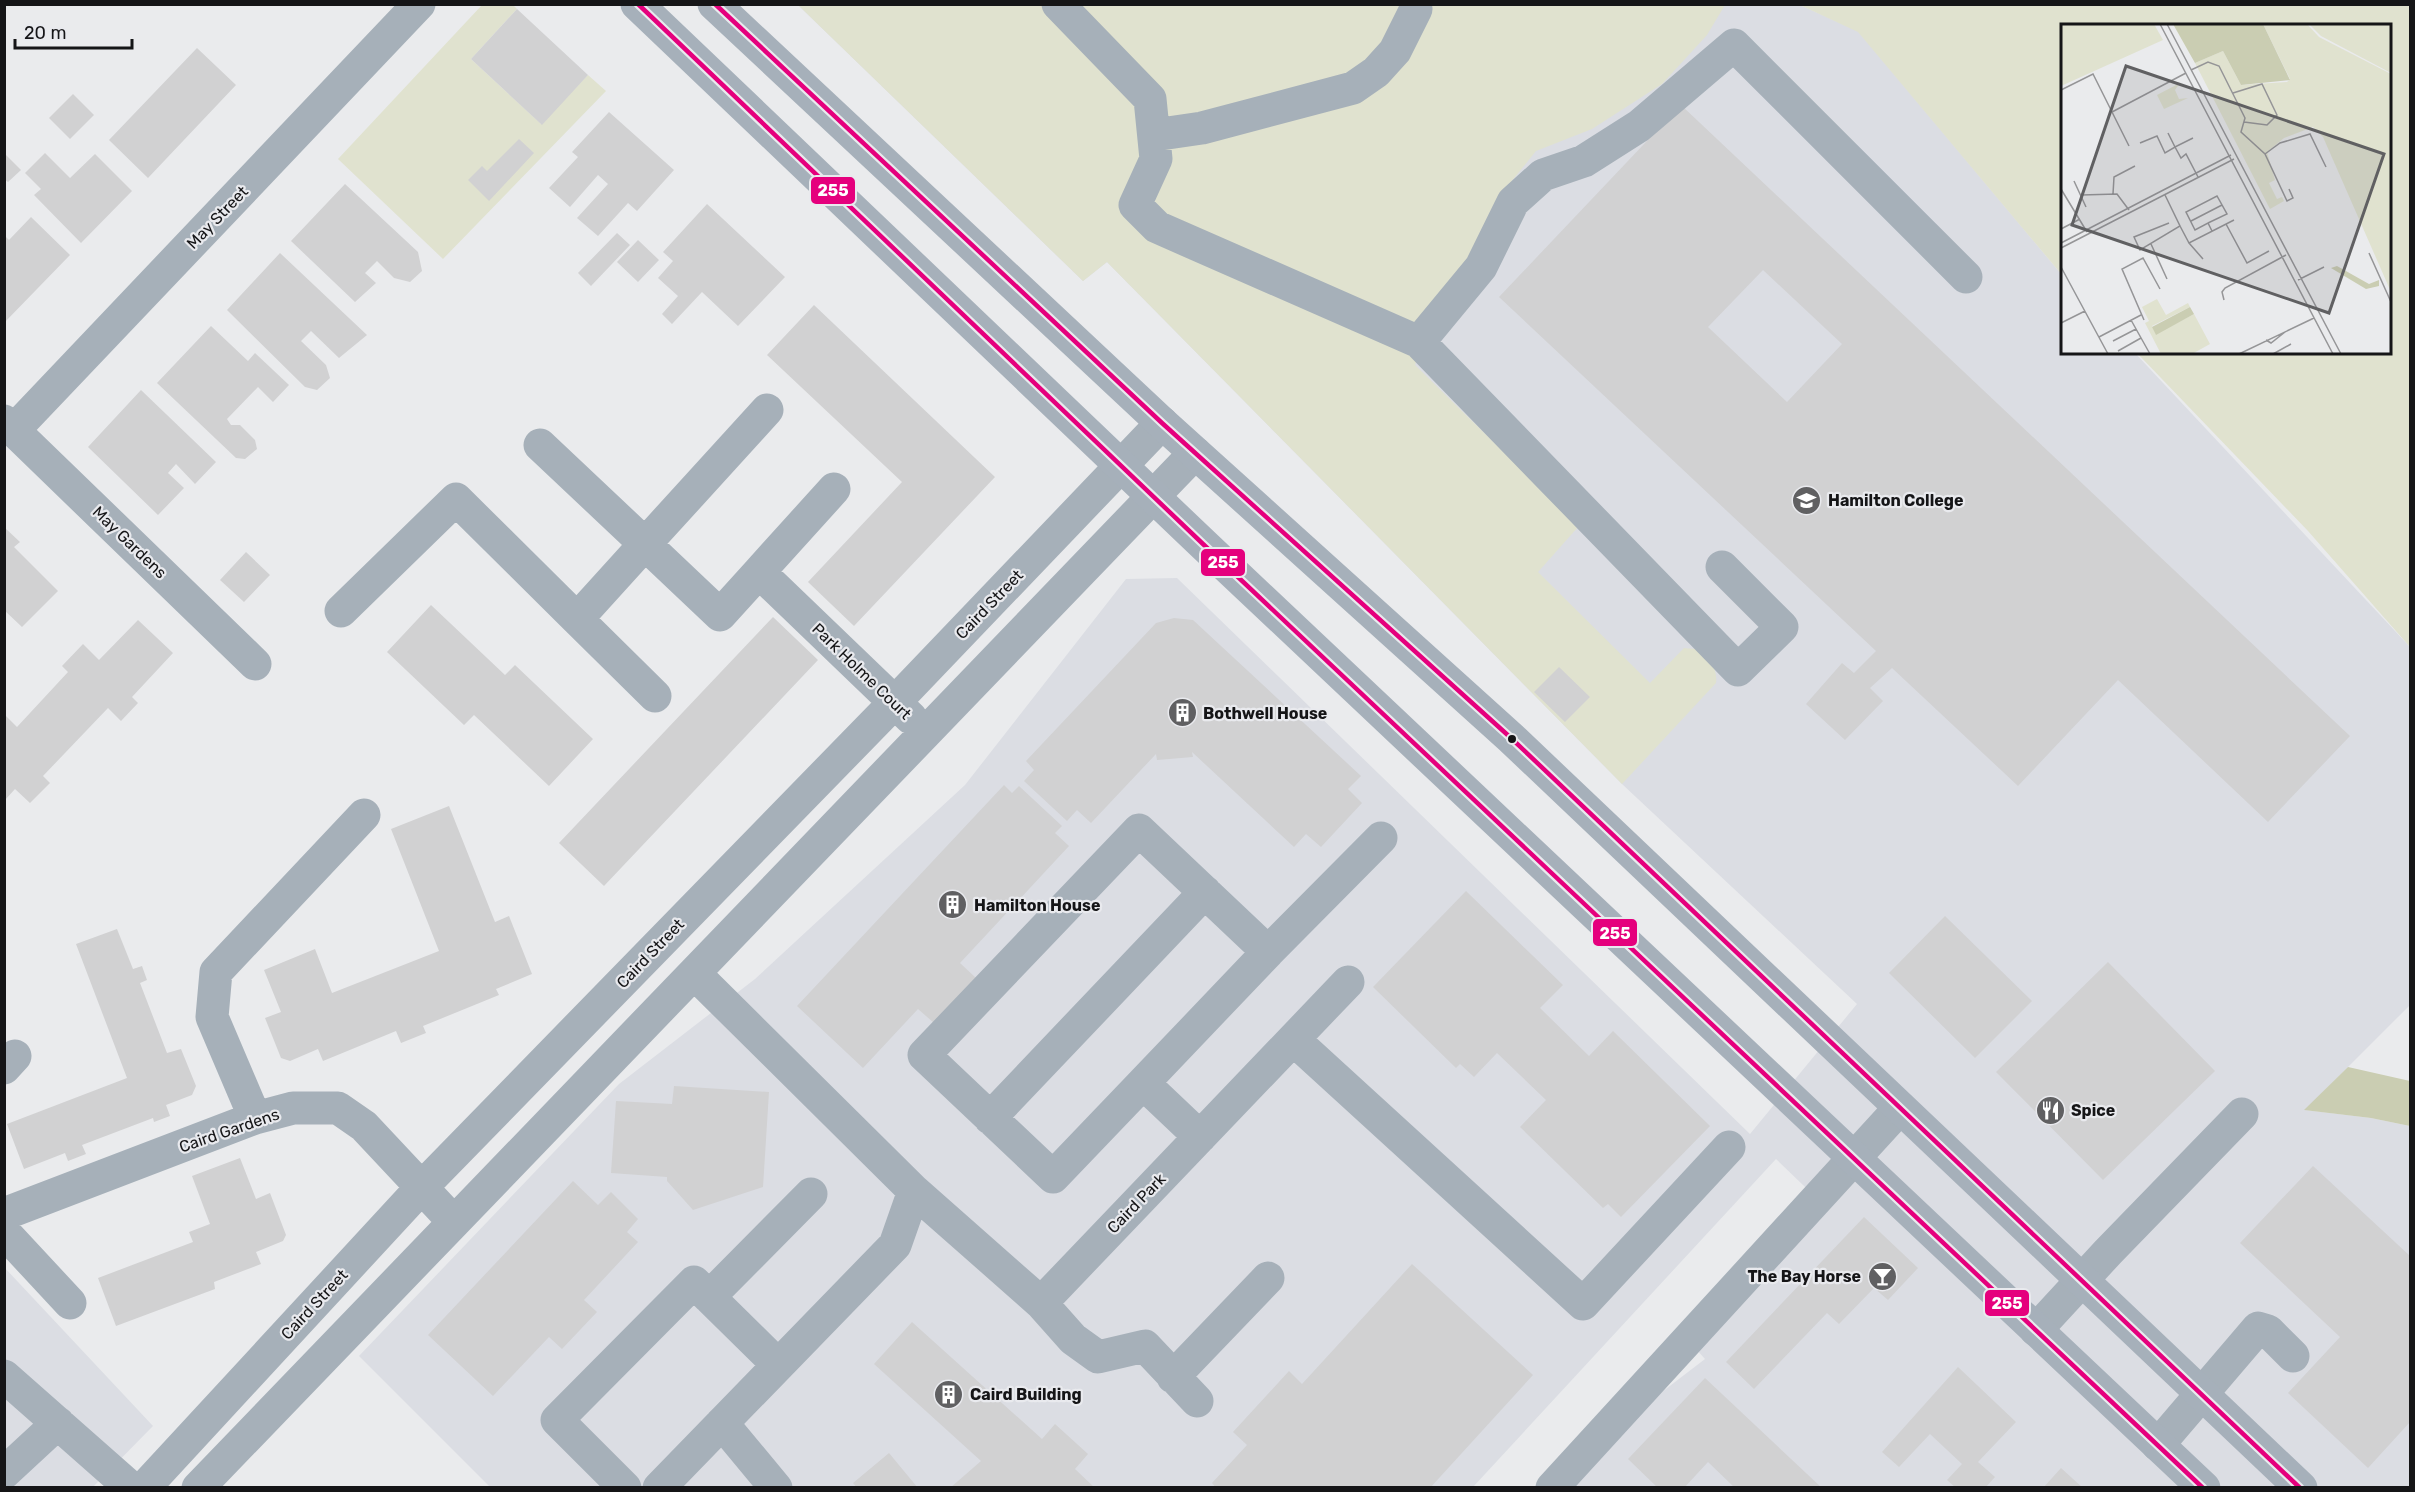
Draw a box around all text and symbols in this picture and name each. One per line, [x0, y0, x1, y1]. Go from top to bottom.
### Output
scale bar [15, 12, 132, 50]
text: 20 m [24, 22, 66, 44]
inset map [2061, 24, 2391, 354]
line badge: 255 [810, 176, 856, 205]
text: 255 [817, 181, 849, 200]
street label: May Street [183, 182, 252, 253]
school or university icon: Hamilton College [1791, 484, 1823, 516]
place label: Hamilton College [1828, 491, 1963, 510]
street label: May Gardens [89, 502, 171, 582]
line badge: 255 [1200, 548, 1246, 577]
text: 255 [1207, 553, 1239, 572]
street label: Caird Street [952, 566, 1027, 643]
street label: Park Holme Court [808, 619, 915, 724]
building icon: Bothwell House [1166, 697, 1198, 729]
place label: Bothwell House [1203, 704, 1327, 723]
unlabelled marker [1506, 733, 1518, 745]
building icon: Hamilton House [937, 889, 969, 921]
place label: Hamilton House [974, 896, 1100, 915]
street label: Caird Street [613, 915, 688, 992]
line badge: 255 [1592, 918, 1638, 947]
text: 255 [1599, 924, 1631, 943]
restaurant icon: Spice [2034, 1094, 2066, 1126]
place label: Spice [2071, 1101, 2115, 1120]
street label: Caird Gardens [177, 1104, 282, 1156]
street label: Caird Park [1103, 1169, 1170, 1237]
bar icon: The Bay Horse [1866, 1260, 1898, 1292]
street label: Caird Street [277, 1265, 352, 1343]
place label: The Bay Horse [1748, 1267, 1861, 1286]
line badge: 255 [1984, 1289, 2030, 1317]
text: 255 [1991, 1294, 2023, 1313]
building icon: Caird Building [933, 1378, 965, 1410]
place label: Caird Building [970, 1385, 1082, 1404]

